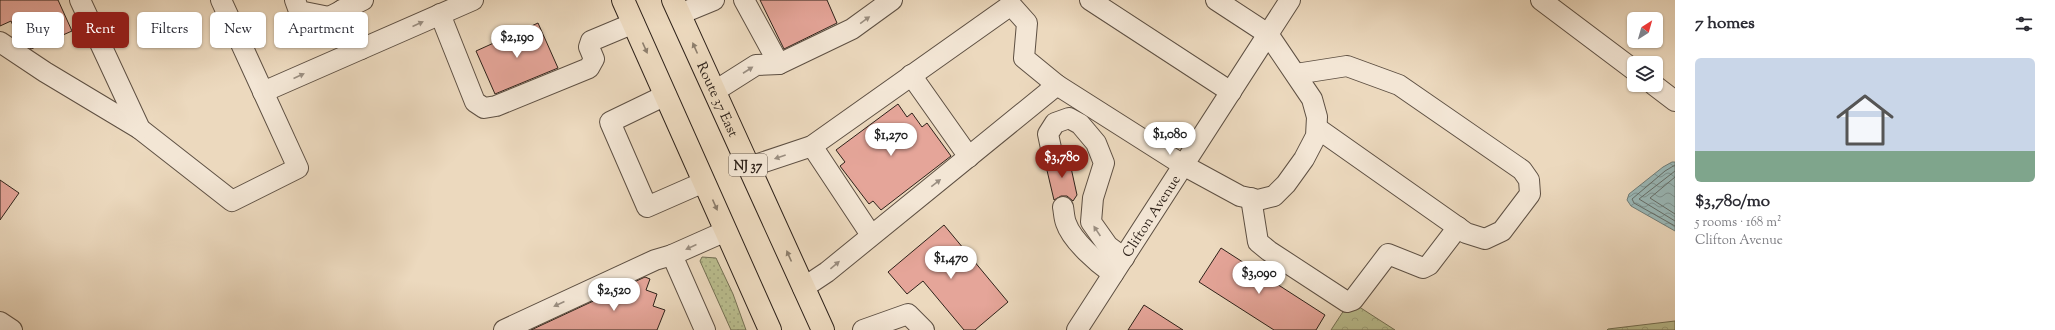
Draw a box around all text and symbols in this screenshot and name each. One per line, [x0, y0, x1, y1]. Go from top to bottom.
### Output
chip: Buy [12, 12, 64, 48]
chip: Rent [72, 12, 129, 48]
chip: Filters [137, 12, 202, 48]
chip: New [210, 12, 266, 48]
chip: Apartment [274, 12, 368, 48]
north arrow [1627, 12, 1663, 48]
map controls [1627, 12, 1663, 92]
text: 7 homes [1695, 12, 1755, 36]
icon: filters [2013, 13, 2035, 35]
one-way arrow [860, 16, 870, 24]
one-way arrow [412, 21, 423, 27]
pin: $2,190 [484, 25, 550, 59]
text: $2,190 [500, 29, 534, 47]
one-way arrow [642, 43, 648, 54]
one-way arrow [692, 43, 698, 54]
button: layers [1627, 56, 1663, 92]
street label: Route 37 East [690, 59, 742, 141]
one-way arrow [742, 67, 754, 74]
one-way arrow [293, 73, 305, 79]
icon: home [1829, 84, 1901, 156]
pin: $1,080 [1137, 122, 1203, 156]
pin: $1,270 [858, 123, 924, 157]
text: $1,080 [1153, 126, 1187, 144]
text: $1,270 [874, 127, 908, 145]
pin: $3,780 [1029, 145, 1095, 179]
text: $3,780 [1044, 149, 1080, 167]
road number: NJ 37 [729, 154, 767, 176]
one-way arrow [774, 154, 786, 160]
street label: Clifton Avenue [1118, 172, 1186, 262]
one-way arrow [930, 179, 941, 187]
text: $3,780/mo [1695, 190, 1770, 214]
one-way arrow [712, 200, 718, 211]
text: 5 rooms · 168 m² [1695, 214, 1781, 232]
one-way arrow [1093, 225, 1101, 236]
text: Clifton Avenue [1695, 232, 1783, 250]
one-way arrow [685, 244, 696, 250]
pin: $1,470 [918, 246, 984, 280]
text: $1,470 [934, 250, 968, 268]
one-way arrow [786, 251, 792, 262]
one-way arrow [830, 261, 840, 270]
pin: $3,090 [1226, 261, 1292, 295]
text: $3,090 [1241, 265, 1277, 283]
pin: $2,520 [581, 278, 647, 312]
text: $2,520 [597, 282, 631, 300]
one-way arrow [553, 301, 565, 307]

